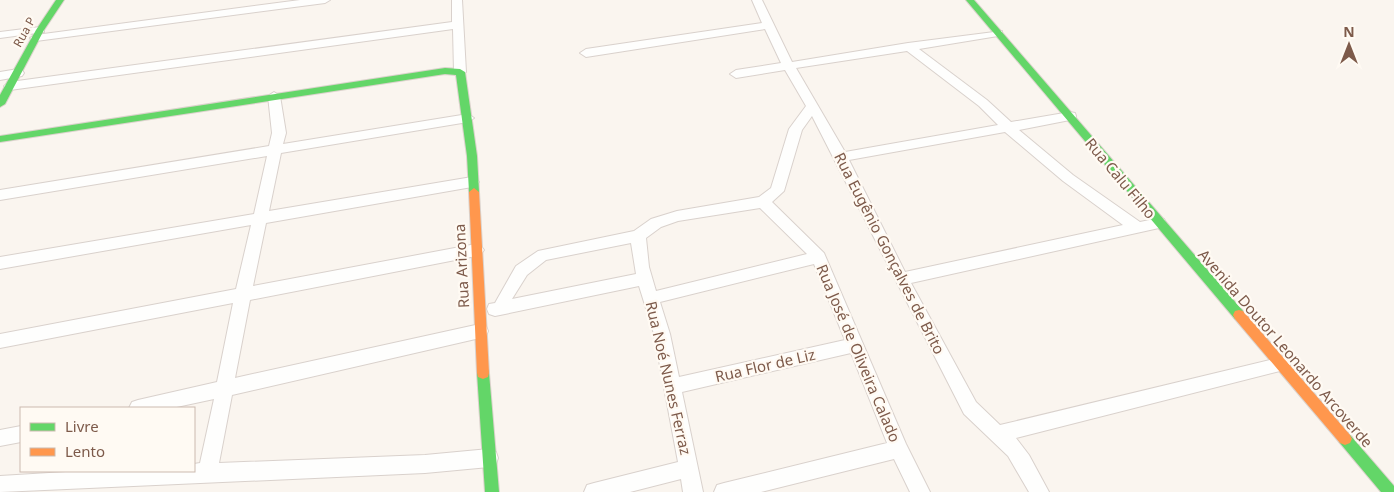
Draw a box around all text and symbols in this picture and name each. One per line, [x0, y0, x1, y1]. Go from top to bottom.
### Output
street label: Rua P [9, 14, 39, 50]
north arrow [1324, 20, 1374, 70]
text: N [1343, 22, 1355, 41]
street label: Rua Calu Filho [1081, 133, 1161, 223]
street label: Rua Eugênio Gonçalves de Brito [830, 149, 950, 357]
street label: Rua Arizona [449, 223, 473, 309]
street label: Avenida Doutor Leonardo Arcoverde [1194, 245, 1378, 451]
street label: Rua José de Oliveira Calado [812, 261, 906, 445]
street label: Rua Noé Nunes Ferraz [642, 299, 696, 457]
street label: Rua Flor de Liz [713, 344, 817, 386]
legend [20, 407, 195, 472]
text: Livre [65, 416, 99, 436]
text: Lento [65, 441, 105, 461]

